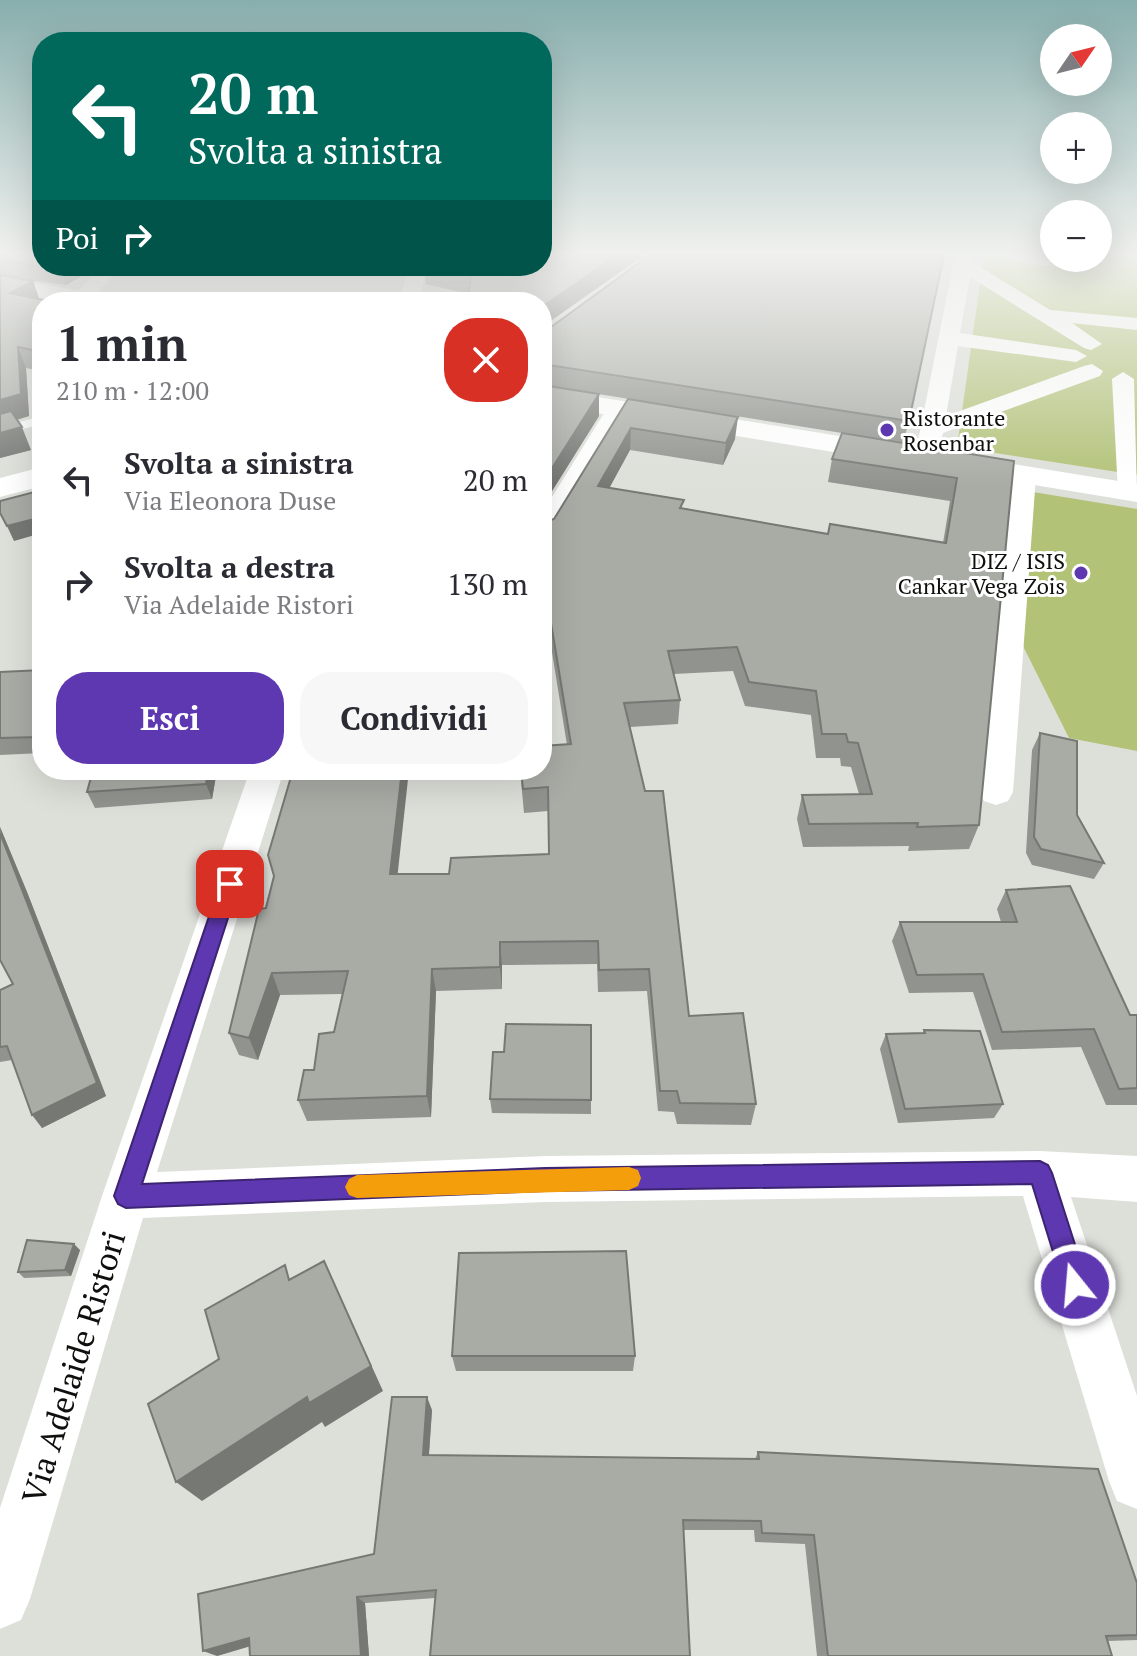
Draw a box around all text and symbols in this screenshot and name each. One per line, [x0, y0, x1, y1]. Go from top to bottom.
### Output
north arrow [1040, 24, 1112, 96]
map controls [1040, 24, 1112, 272]
text: 20 m [188, 56, 318, 130]
icon: left [56, 64, 160, 168]
button: + [1040, 112, 1112, 184]
text: Svolta a sinistra [188, 127, 442, 174]
button: − [1040, 200, 1112, 272]
icon: right [115, 216, 159, 260]
text: Poi [56, 218, 99, 258]
text: 1 min [56, 311, 187, 375]
button: close [444, 318, 528, 402]
text: 210 m · 12:00 [56, 373, 209, 407]
place label: Ristorante Rosenbar [903, 403, 1005, 457]
marker: Ristorante Rosenbar [878, 421, 896, 439]
text: Svolta a sinistra [124, 443, 354, 483]
icon: left [56, 458, 100, 502]
text: 20 m [463, 460, 528, 500]
text: Via Eleonora Duse [124, 483, 336, 517]
place label: DIZ / ISIS Cankar Vega Zois [898, 546, 1065, 600]
text: Svolta a destra [124, 547, 335, 587]
icon: right [56, 562, 100, 606]
text: 130 m [447, 564, 528, 604]
marker: DIZ / ISIS Cankar Vega Zois [1072, 564, 1090, 582]
text: Via Adelaide Ristori [124, 587, 354, 621]
button: Esci [56, 672, 284, 764]
button: Condividi [300, 672, 528, 764]
pin [196, 850, 264, 918]
icon: arrive [208, 862, 252, 906]
street label: Via Adelaide Ristori [12, 1226, 134, 1508]
position arrow [1033, 1243, 1117, 1327]

